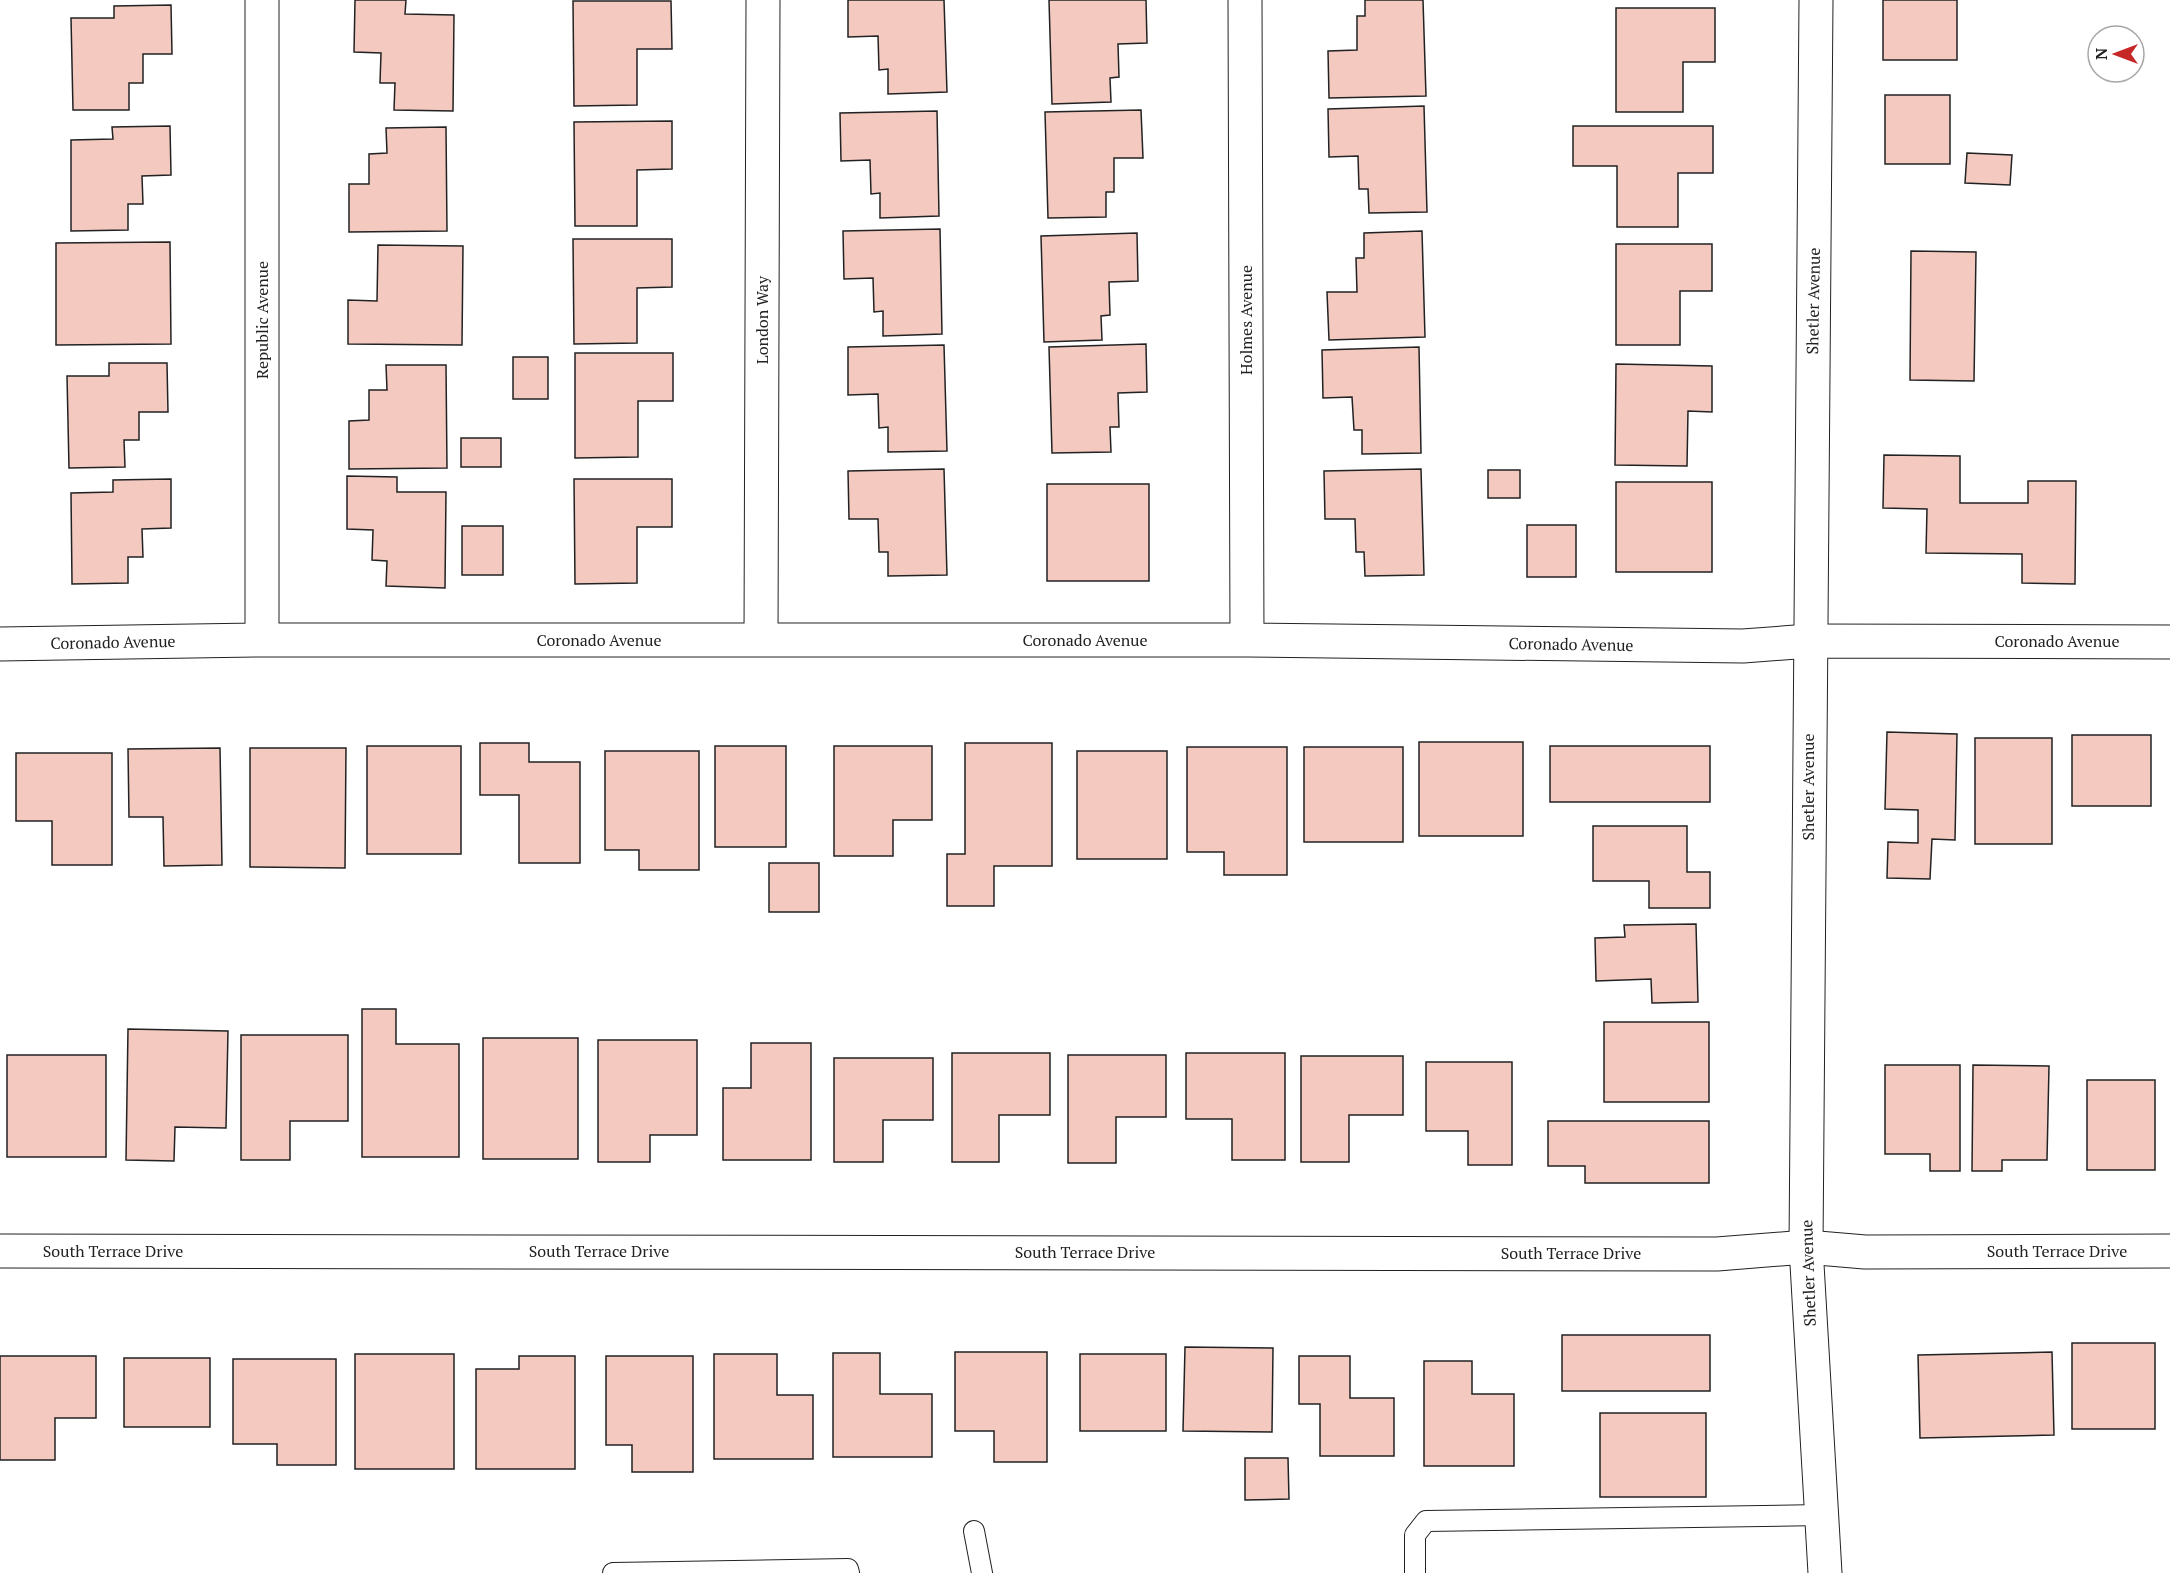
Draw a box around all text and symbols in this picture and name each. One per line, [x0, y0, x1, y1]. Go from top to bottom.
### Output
north arrow [2086, 24, 2146, 84]
text: N [2090, 48, 2112, 60]
street label: Shetler Avenue [1801, 247, 1825, 355]
street label: Republic Avenue [251, 261, 273, 379]
street label: Holmes Avenue [1235, 265, 1257, 375]
street label: London Way [751, 275, 773, 364]
street label: Coronado Avenue [536, 629, 662, 651]
street label: Coronado Avenue [1022, 629, 1148, 651]
street label: Coronado Avenue [50, 630, 176, 654]
street label: Coronado Avenue [1994, 630, 2120, 652]
street label: Coronado Avenue [1508, 632, 1634, 656]
street label: Shetler Avenue [1797, 734, 1819, 840]
street label: Shetler Avenue [1795, 1219, 1821, 1327]
street label: South Terrace Drive [43, 1240, 183, 1262]
street label: South Terrace Drive [529, 1240, 669, 1262]
street label: South Terrace Drive [1987, 1240, 2127, 1262]
street label: South Terrace Drive [1015, 1241, 1155, 1263]
street label: South Terrace Drive [1501, 1242, 1641, 1264]

